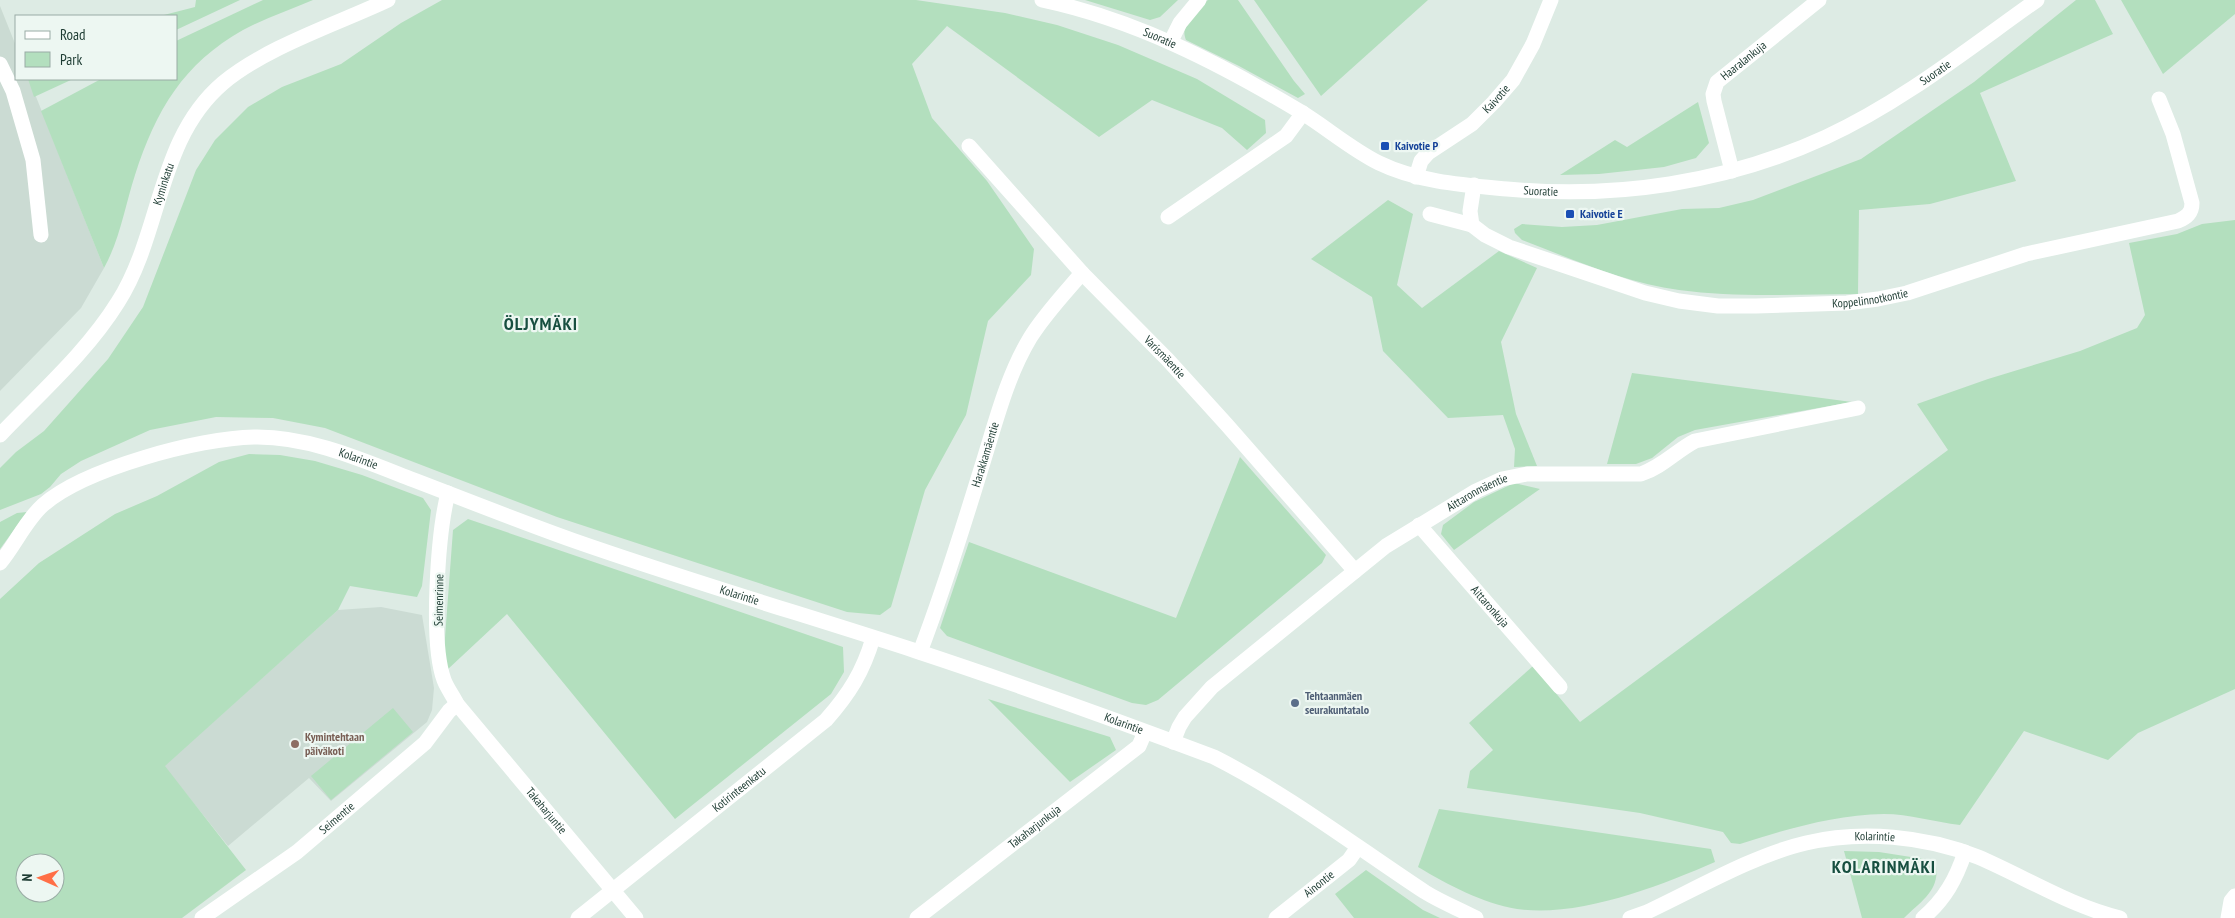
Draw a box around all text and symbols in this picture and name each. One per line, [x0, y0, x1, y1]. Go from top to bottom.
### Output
legend [15, 15, 178, 80]
street label: Suoratie [1141, 24, 1179, 51]
text: Road [60, 25, 86, 44]
street label: Haaralankuja [1717, 37, 1769, 83]
text: Park [60, 50, 82, 69]
street label: Suoratie [1917, 56, 1954, 88]
street label: Kaivotie [1479, 81, 1513, 116]
place label: Kaivotie P [1395, 138, 1439, 153]
marker: Kaivotie P [1379, 140, 1391, 152]
street label: Kyminkatu [149, 161, 177, 207]
street label: Suoratie [1523, 182, 1558, 199]
place label: Kaivotie E [1580, 206, 1623, 221]
marker: Kaivotie E [1564, 208, 1576, 220]
street label: Koppelinnotkontie [1832, 285, 1909, 310]
district label: ÖLJYMÄKI [504, 312, 578, 335]
street label: Varismäentie [1140, 332, 1189, 381]
street label: Harakkamäentie [968, 420, 1002, 489]
street label: Kolarintie [337, 444, 380, 472]
street label: Aittaronmäentie [1443, 470, 1509, 514]
street label: Seimenrinne [431, 574, 446, 626]
street label: Kolarintie [718, 582, 761, 608]
street label: Aittaronkuja [1468, 582, 1513, 630]
place label: Tehtaanmäen seurakuntatalo [1305, 688, 1370, 717]
marker: Tehtaanmäen seurakuntatalo [1289, 697, 1301, 709]
street label: Kolarintie [1102, 709, 1146, 737]
place label: Kymintehtaan päiväkoti [305, 729, 364, 758]
marker: Kymintehtaan päiväkoti [289, 738, 301, 750]
street label: Kotirinteenkatu [709, 763, 768, 815]
street label: Takaharjuntie [523, 784, 570, 837]
street label: Seimentie [316, 798, 357, 837]
street label: Takaharjunkuja [1005, 801, 1064, 851]
street label: Kolarintie [1854, 828, 1896, 844]
north arrow [15, 853, 65, 903]
district label: KOLARINMÄKI [1832, 855, 1936, 878]
street label: Ainontie [1300, 867, 1337, 900]
text: N [18, 873, 36, 882]

